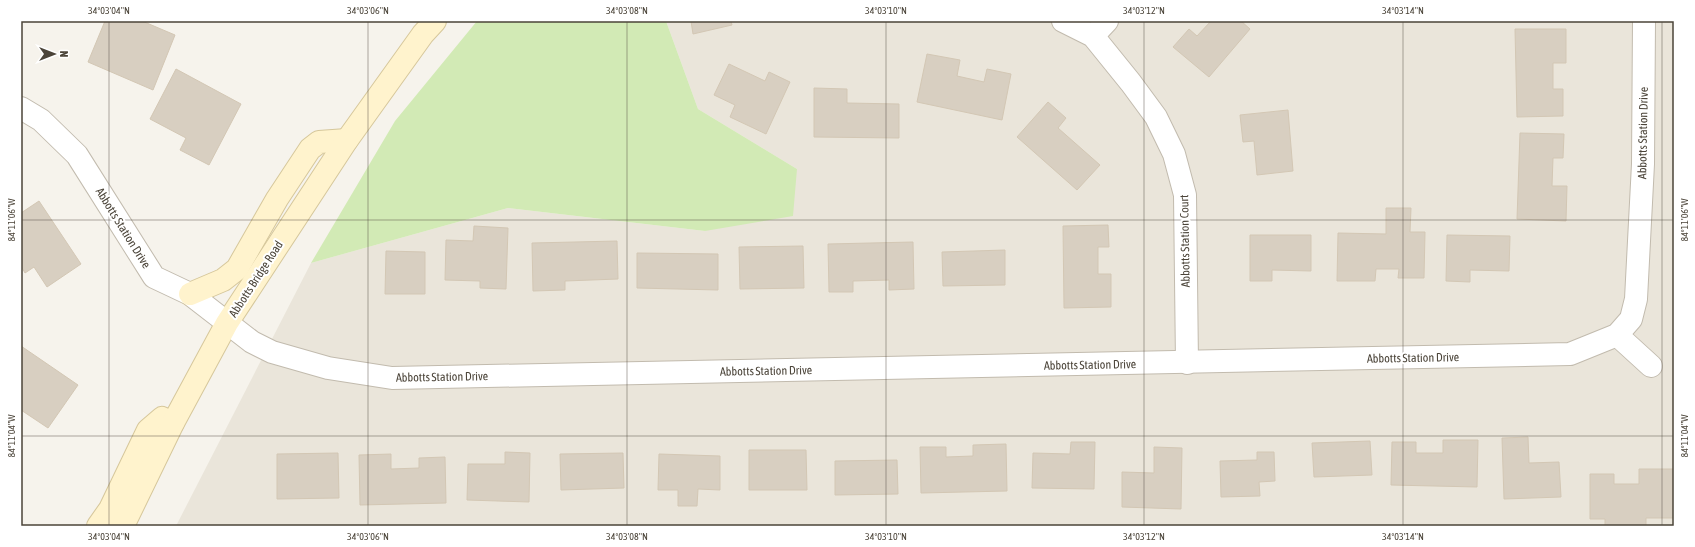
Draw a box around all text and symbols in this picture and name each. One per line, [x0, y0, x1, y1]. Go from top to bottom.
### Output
text: 34°03'04"N [88, 5, 130, 16]
text: 34°03'06"N [347, 5, 389, 16]
text: 34°03'08"N [606, 5, 648, 16]
text: 34°03'10"N [865, 5, 907, 16]
text: 34°03'12"N [1123, 5, 1165, 16]
text: 34°03'14"N [1382, 5, 1424, 16]
north arrow [34, 34, 74, 74]
text: N [58, 51, 70, 57]
street label: Abbotts Station Drive [1635, 87, 1651, 179]
street label: Abbotts Station Drive [93, 185, 153, 271]
street label: Abbotts Station Court [1177, 194, 1193, 288]
text: 84°11'06"W [6, 198, 17, 242]
text: 84°11'06"W [1679, 198, 1690, 242]
street label: Abbotts Bridge Road [226, 238, 286, 320]
street label: Abbotts Station Drive [1367, 350, 1459, 366]
street label: Abbotts Station Drive [1044, 357, 1136, 373]
street label: Abbotts Station Drive [720, 363, 812, 379]
street label: Abbotts Station Drive [396, 369, 488, 385]
text: 84°11'04"W [6, 414, 17, 458]
text: 84°11'04"W [1679, 414, 1690, 458]
text: 34°03'04"N [88, 531, 130, 542]
text: 34°03'06"N [347, 531, 389, 542]
text: 34°03'08"N [606, 531, 648, 542]
text: 34°03'10"N [865, 531, 907, 542]
text: 34°03'12"N [1123, 531, 1165, 542]
text: 34°03'14"N [1382, 531, 1424, 542]

